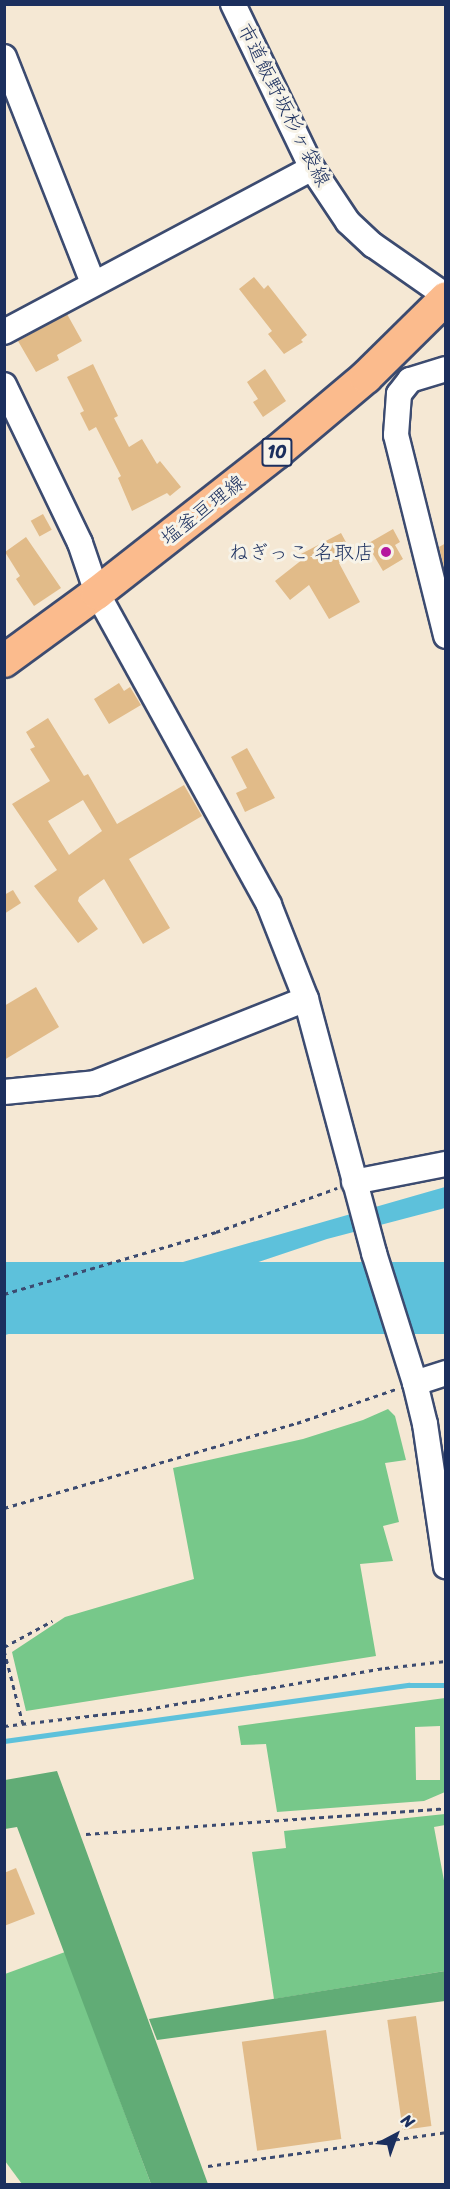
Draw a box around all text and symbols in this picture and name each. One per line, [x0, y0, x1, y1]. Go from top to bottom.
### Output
street label: 市道飯野坂杉ヶ袋線 [232, 19, 336, 191]
road number: 10 [260, 437, 294, 467]
street label: 塩釜亘理線 [156, 470, 250, 550]
place label: ねぎっこ 名取店 [229, 540, 374, 564]
marker: ねぎっこ 名取店 [379, 545, 393, 559]
north arrow [366, 2105, 426, 2165]
text: N [394, 2106, 422, 2136]

